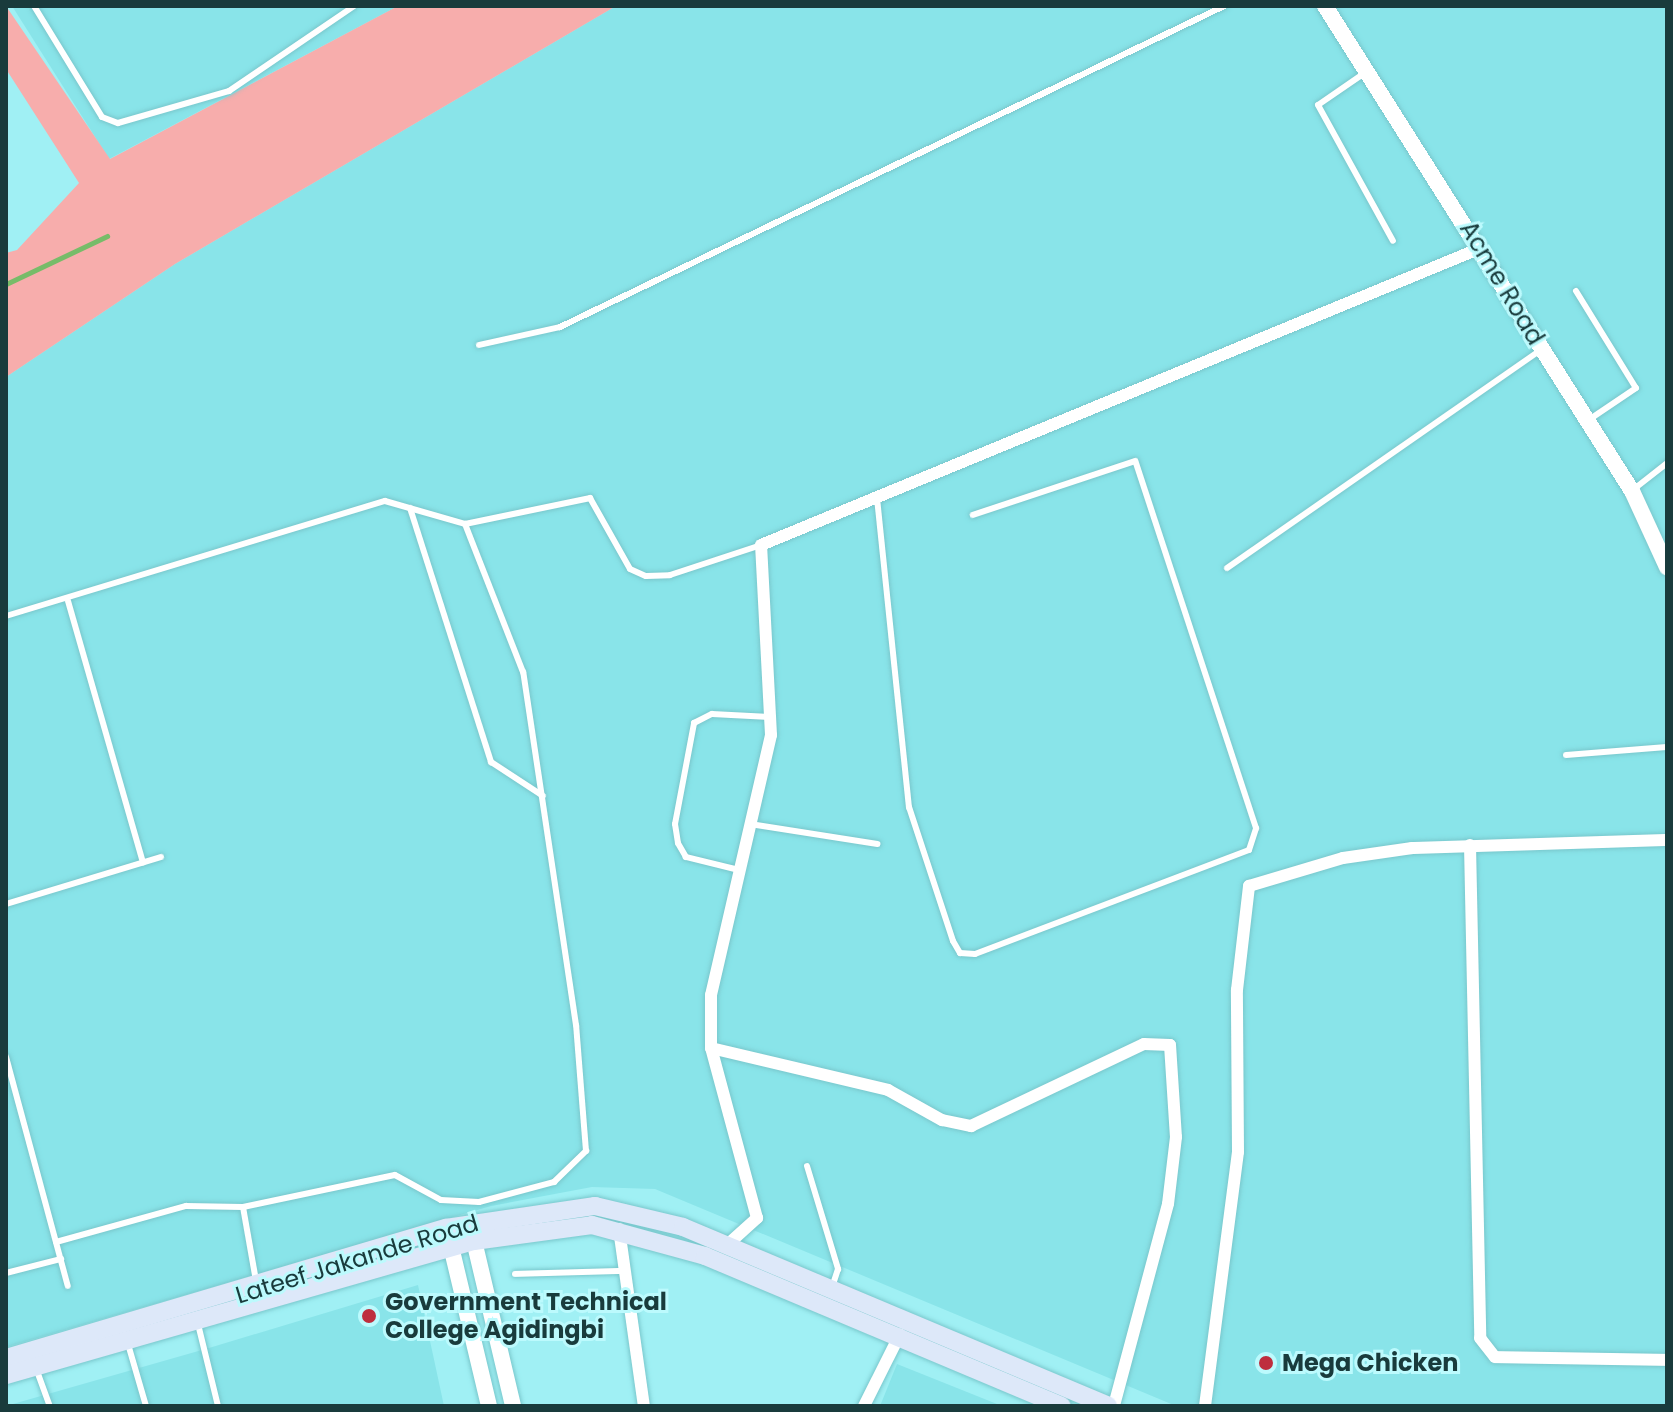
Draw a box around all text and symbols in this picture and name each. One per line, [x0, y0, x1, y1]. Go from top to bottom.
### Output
street label: Acme Road [1454, 216, 1550, 350]
street label: Lateef Jakande Road [232, 1208, 482, 1310]
place label: Government Technical College Agidingbi [385, 1288, 667, 1344]
marker: Government Technical College Agidingbi [360, 1307, 378, 1325]
place label: Mega Chicken [1282, 1349, 1458, 1377]
marker: Mega Chicken [1257, 1354, 1275, 1372]

